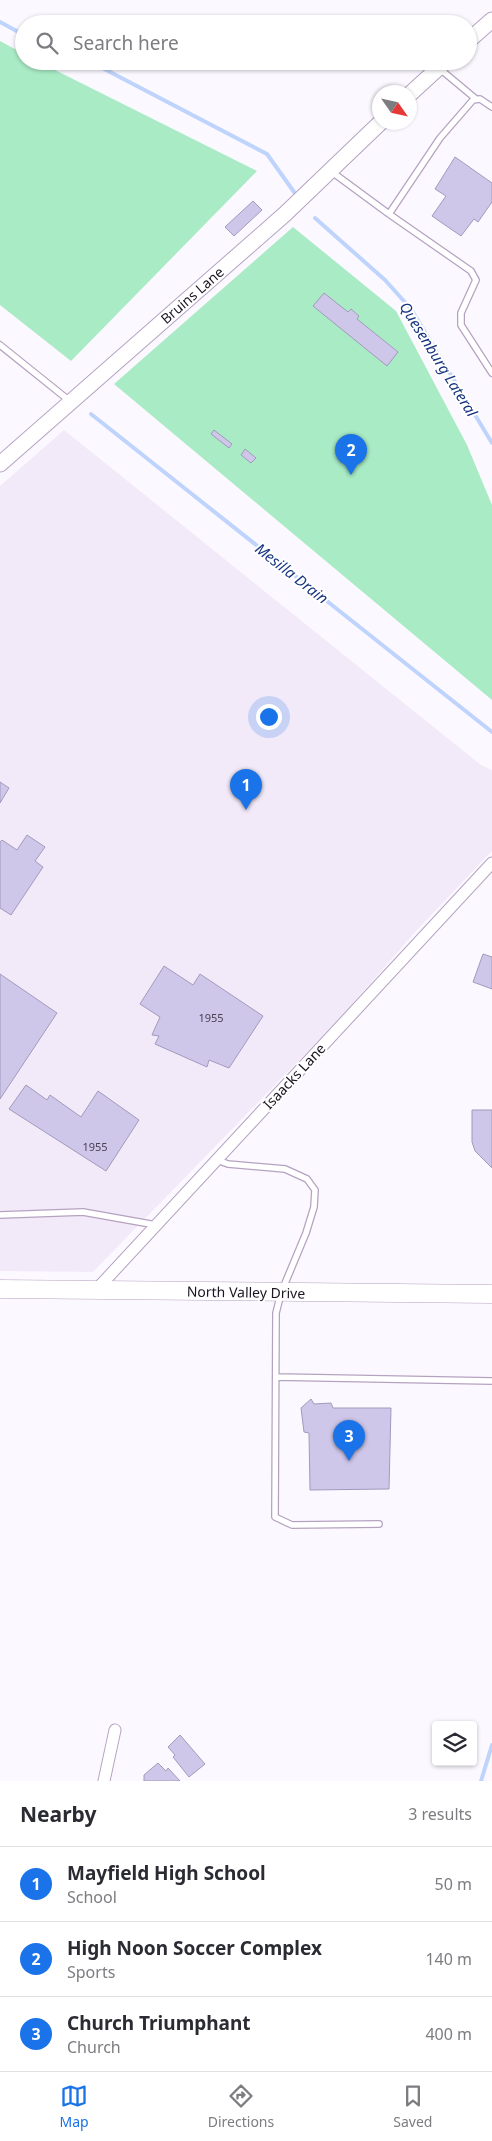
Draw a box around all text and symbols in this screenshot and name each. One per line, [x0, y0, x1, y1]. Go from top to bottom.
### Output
search box [15, 15, 477, 70]
icon: search [33, 29, 61, 57]
text: Search here [73, 30, 179, 56]
north arrow [372, 85, 417, 130]
street label: Bruins Lane [156, 262, 228, 328]
water label: Quesenburg Lateral [396, 298, 483, 421]
pin: 2 [335, 434, 367, 475]
water label: Mesilla Drain [251, 538, 333, 608]
your location [256, 704, 282, 730]
pin: 1 [230, 769, 262, 810]
house number: 1955 [198, 1010, 224, 1025]
street label: Isaacks Lane [259, 1039, 329, 1113]
house number: 1955 [82, 1139, 108, 1154]
street label: North Valley Drive [187, 1281, 305, 1303]
pin: 3 [333, 1420, 365, 1461]
map controls [432, 1721, 477, 1766]
button: layers [432, 1721, 477, 1766]
text: Nearby [20, 1800, 96, 1828]
text: 3 results [408, 1803, 472, 1825]
text: Mayfield High School [67, 1860, 266, 1886]
text: 1 [31, 1873, 41, 1895]
text: 50 m [435, 1873, 472, 1895]
text: School [67, 1886, 117, 1908]
text: High Noon Soccer Complex [67, 1935, 322, 1961]
text: 2 [31, 1948, 41, 1970]
text: 140 m [425, 1948, 472, 1970]
text: Sports [67, 1961, 115, 1983]
text: Church Triumphant [67, 2010, 251, 2036]
text: 3 [31, 2023, 41, 2045]
text: 400 m [425, 2023, 472, 2045]
text: Church [67, 2036, 121, 2058]
tab: Map [60, 2082, 89, 2131]
tab: Directions [208, 2082, 274, 2131]
tab: Saved [393, 2082, 432, 2131]

